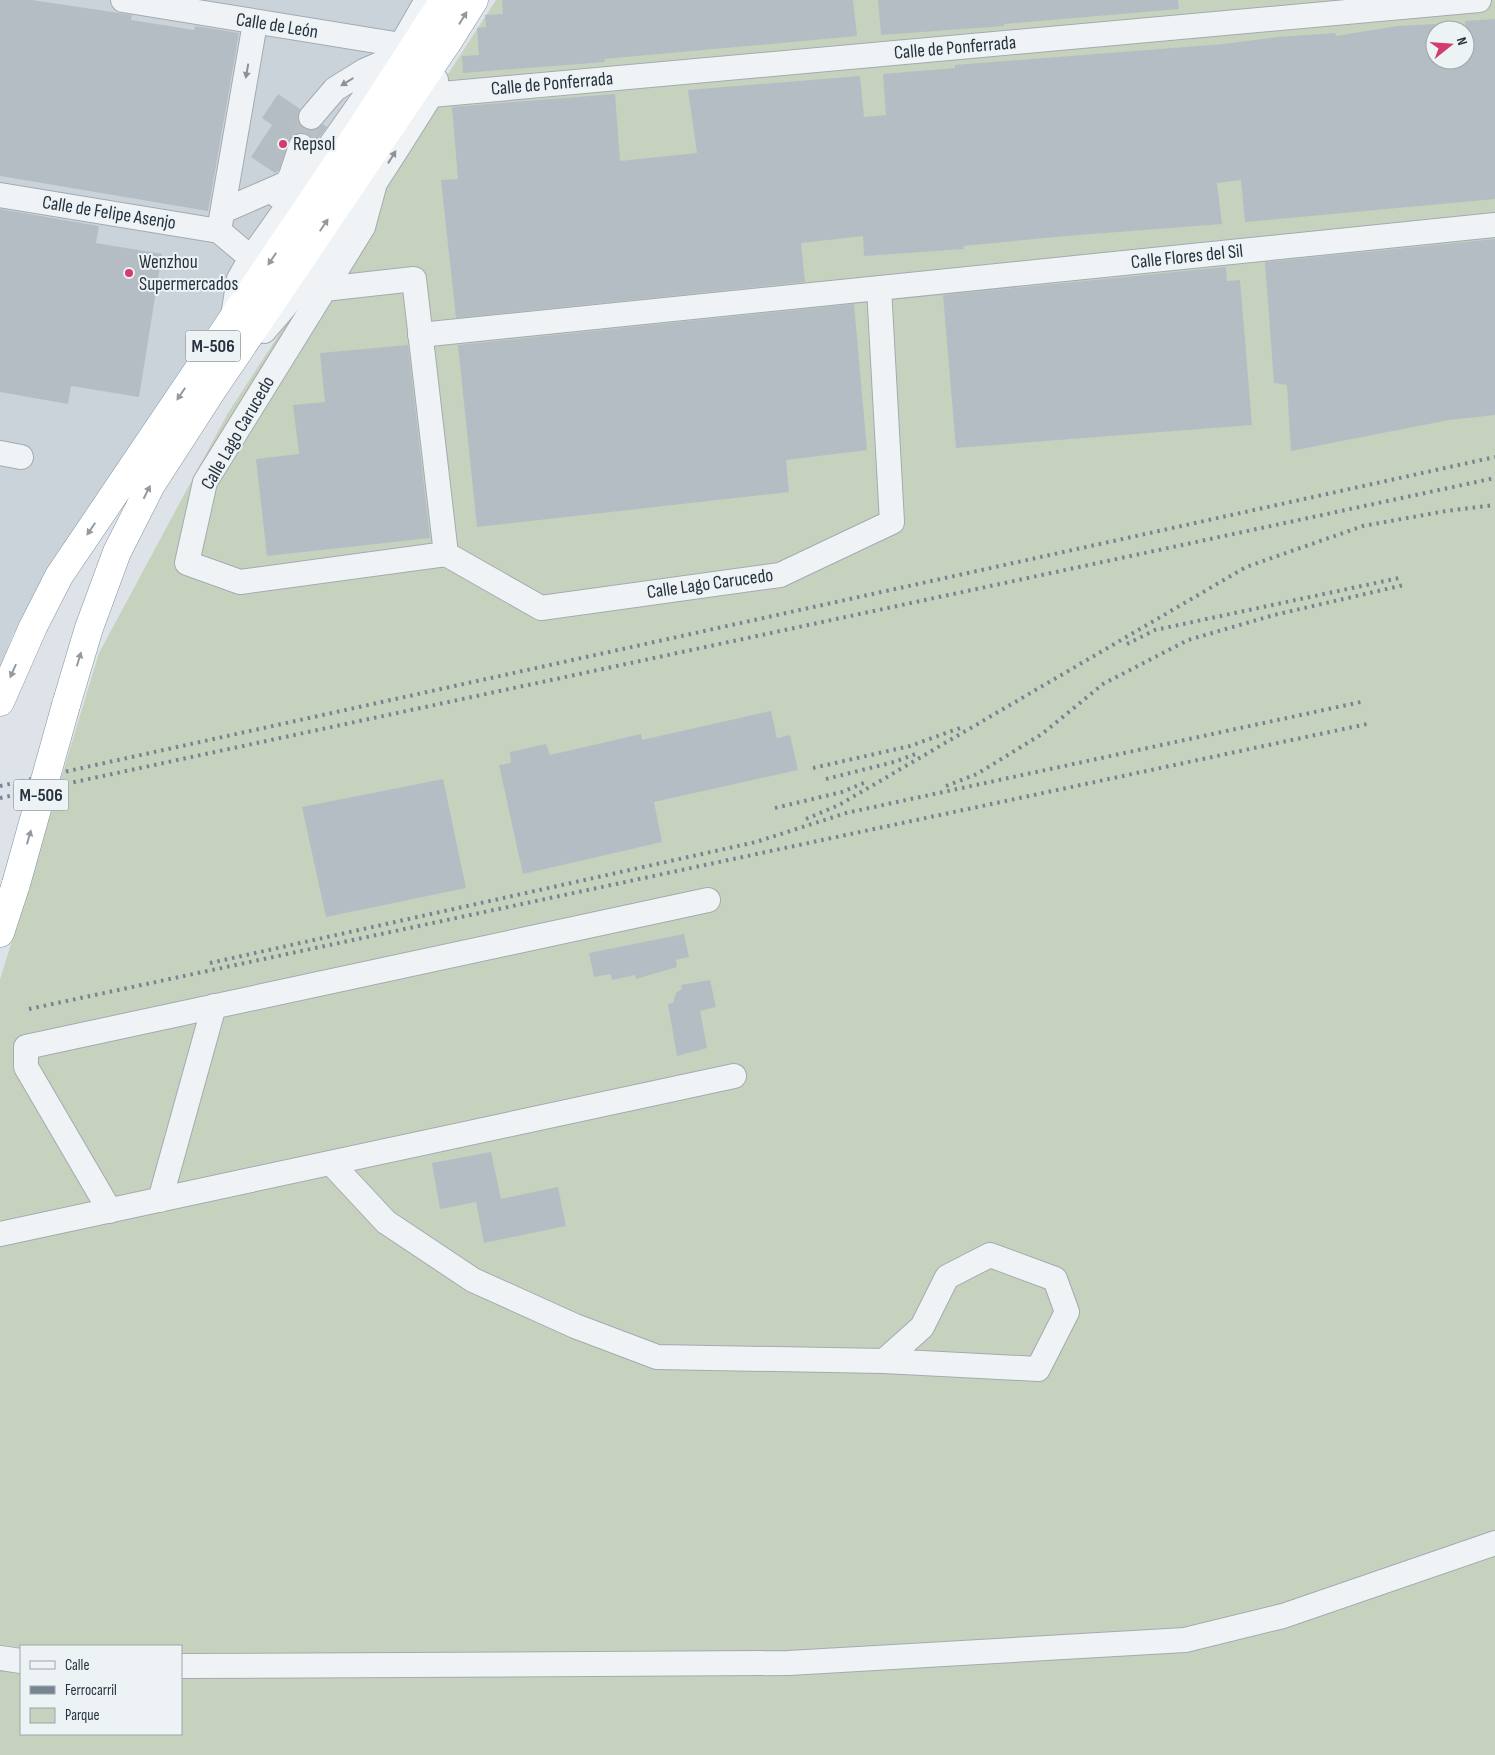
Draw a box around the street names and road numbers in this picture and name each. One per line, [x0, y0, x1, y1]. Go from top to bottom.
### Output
street label: Calle de León [234, 8, 320, 44]
street label: Calle de Ponferrada [893, 31, 1017, 65]
street label: Calle de Ponferrada [490, 67, 614, 101]
street label: Calle de Felipe Asenjo [40, 191, 178, 235]
street label: Calle Flores del Sil [1130, 240, 1244, 274]
road number: M-506 [186, 331, 240, 362]
street label: Calle Lago Carucedo [196, 372, 280, 494]
street label: Calle Lago Carucedo [645, 564, 775, 604]
road number: M-506 [13, 780, 68, 810]

